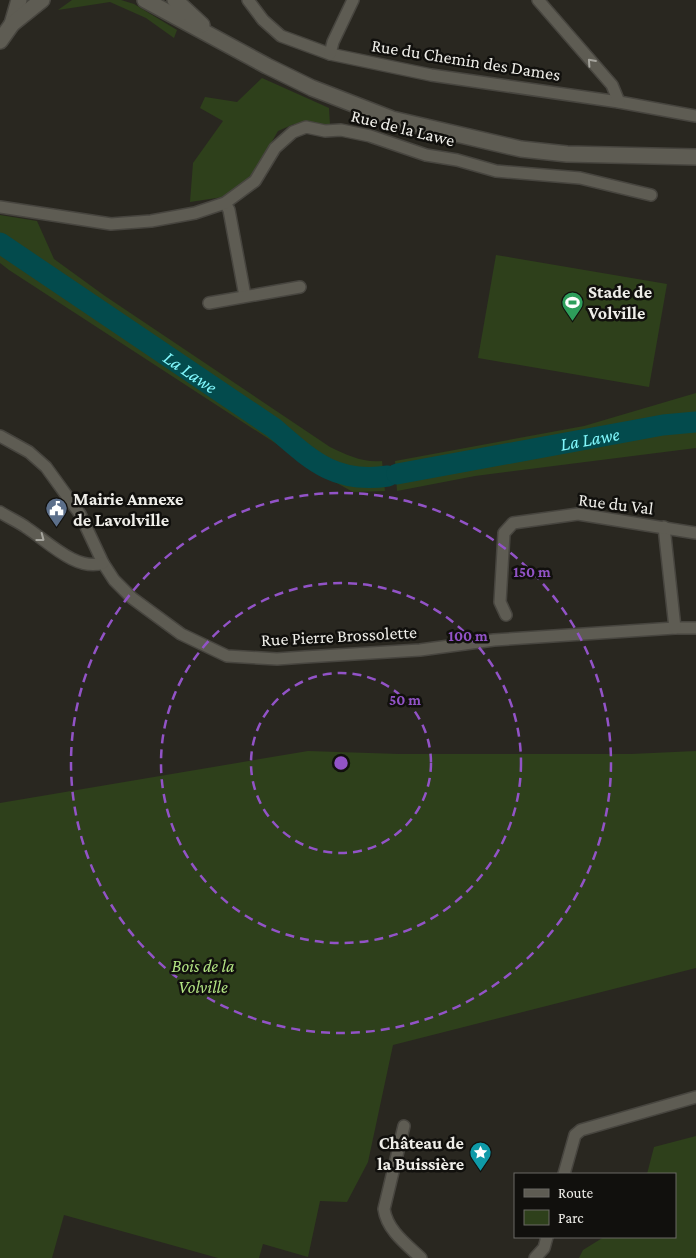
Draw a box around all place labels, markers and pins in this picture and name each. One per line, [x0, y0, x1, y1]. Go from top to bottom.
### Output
place label: Stade de Volville [587, 282, 652, 323]
sports icon: Stade de Volville [560, 290, 584, 321]
place label: Mairie Annexe de Lavolville [73, 489, 183, 530]
public building icon: Mairie Annexe de Lavolville [45, 497, 69, 528]
centre of rings [332, 754, 350, 772]
place label: Château de la Buissière [377, 1133, 464, 1174]
place icon: Château de la Buissière [468, 1141, 492, 1172]

